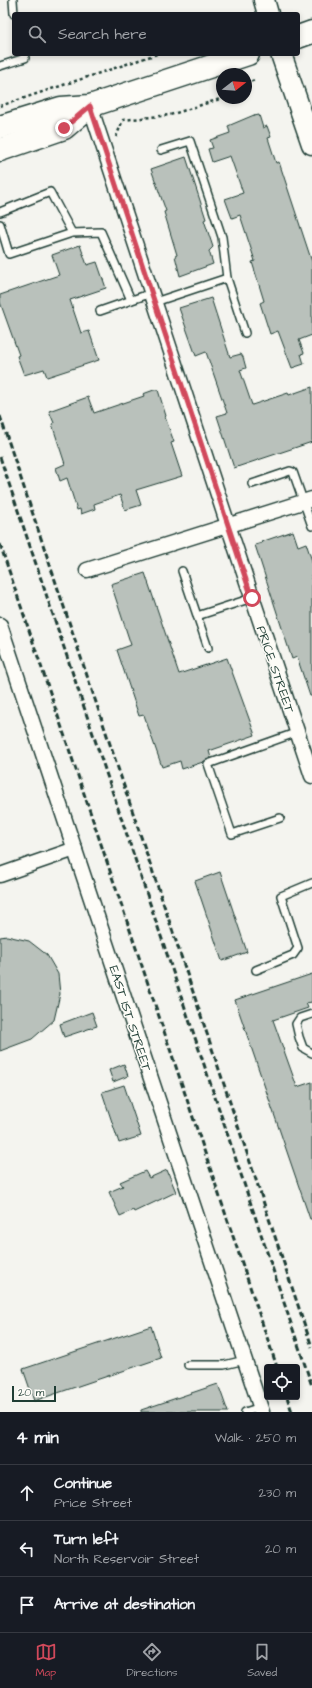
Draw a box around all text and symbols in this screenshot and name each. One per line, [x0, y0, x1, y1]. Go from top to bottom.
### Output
search box [12, 12, 300, 56]
icon: search [26, 23, 48, 45]
text: Search here [58, 24, 147, 45]
north arrow [216, 68, 252, 104]
route end [55, 119, 73, 137]
route start [243, 589, 261, 607]
street label: PRICE STREET [252, 623, 299, 716]
street label: EAST 1ST STREET [104, 963, 156, 1074]
map controls [264, 1364, 300, 1400]
button: locate [264, 1364, 300, 1400]
scale bar [12, 1384, 56, 1403]
text: 20 m [18, 1385, 44, 1400]
text: 4 min [16, 1426, 59, 1450]
text: Walk · 250 m [215, 1429, 296, 1447]
text: Continue [54, 1473, 112, 1494]
icon: ahead [16, 1482, 38, 1504]
text: 230 m [258, 1484, 296, 1502]
text: Price Street [54, 1494, 132, 1512]
text: Turn left [54, 1529, 118, 1550]
icon: left [16, 1538, 38, 1560]
text: 20 m [265, 1540, 296, 1558]
text: North Reservoir Street [54, 1550, 199, 1568]
icon: arrive [16, 1594, 38, 1616]
text: Arrive at destination [54, 1594, 195, 1615]
tab: Map [35, 1641, 57, 1680]
tab: Directions [126, 1641, 178, 1680]
tab: Saved [247, 1641, 277, 1680]

